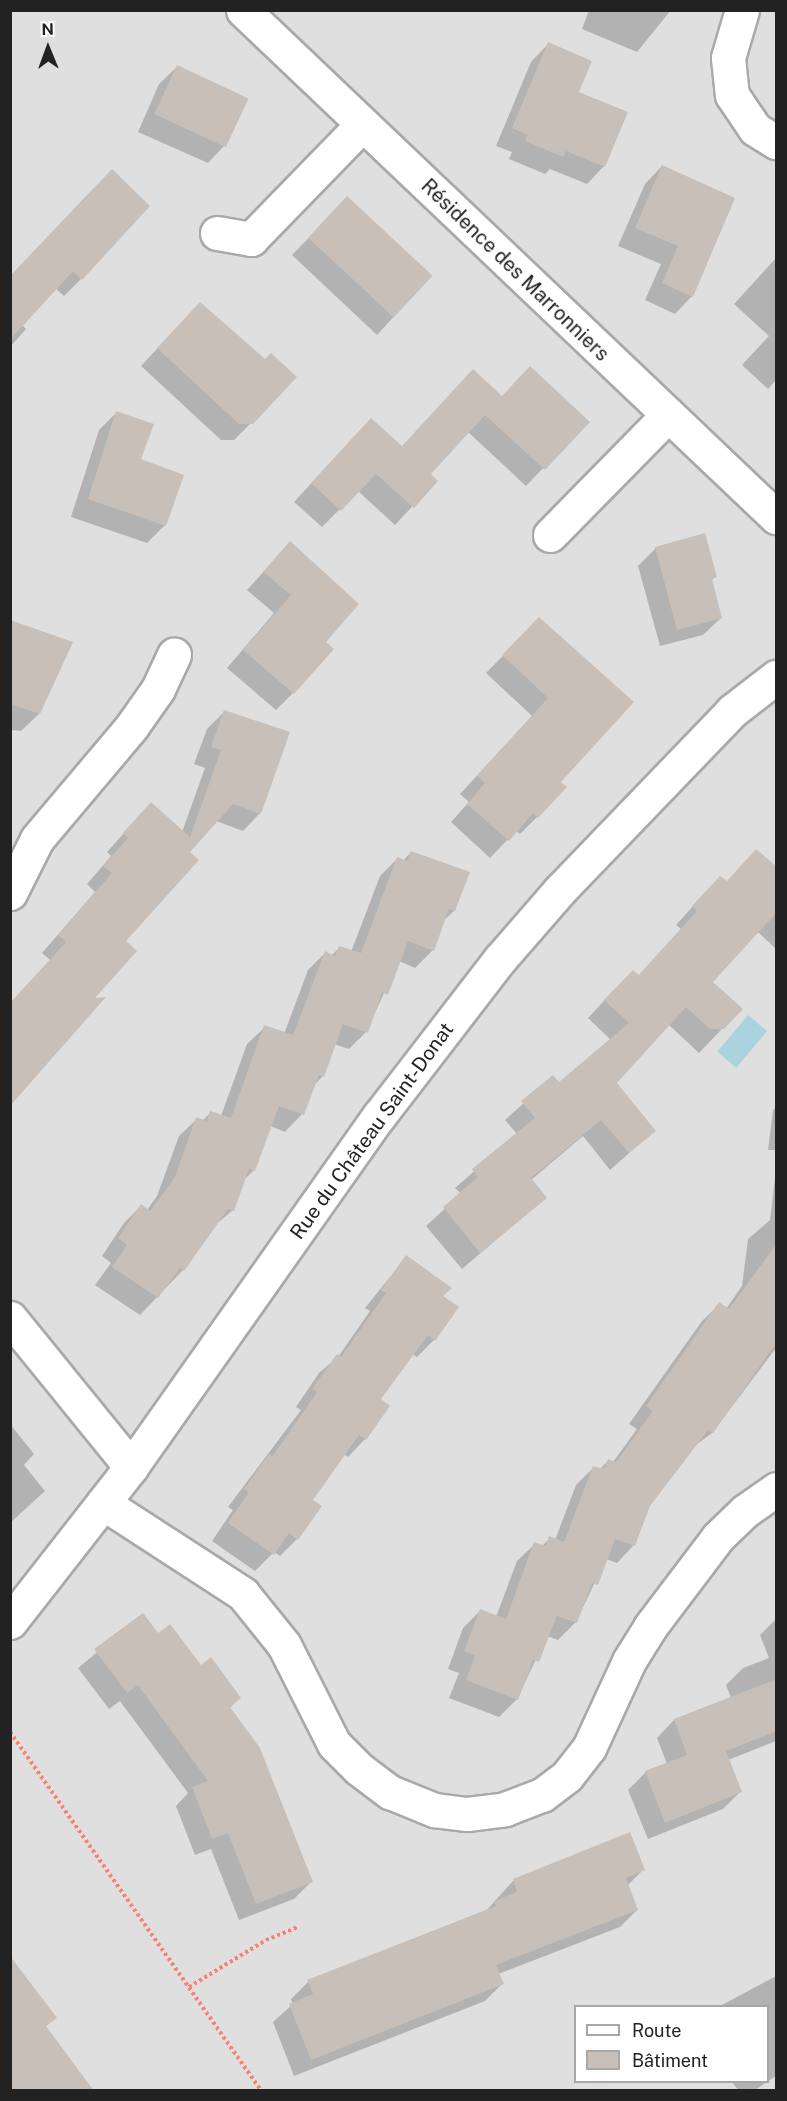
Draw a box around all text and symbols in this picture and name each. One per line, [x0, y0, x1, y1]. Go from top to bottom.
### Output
north arrow [18, 18, 78, 78]
text: N [41, 20, 54, 39]
street label: Résidence des Marronniers [416, 174, 614, 366]
street label: Rue du Château Saint-Donat [285, 1018, 459, 1244]
legend [574, 2005, 769, 2083]
text: Route [632, 2020, 681, 2041]
text: Bâtiment [632, 2050, 708, 2071]

